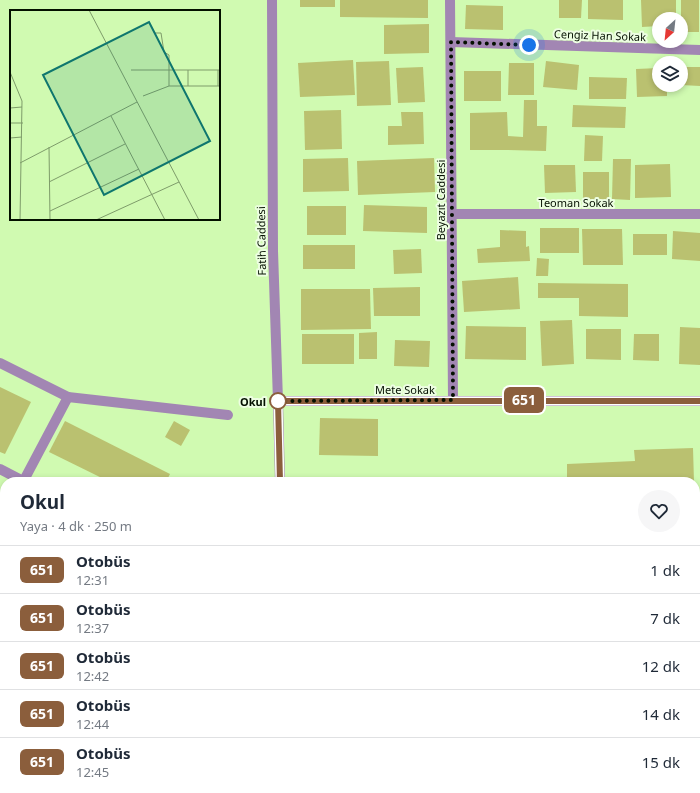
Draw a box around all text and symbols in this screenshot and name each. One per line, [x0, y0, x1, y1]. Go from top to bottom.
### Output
inset map [10, 10, 220, 220]
north arrow [652, 12, 688, 48]
map controls [652, 12, 688, 92]
street label: Cengiz Han Sokak [554, 26, 646, 44]
your location [519, 35, 539, 55]
button: layers [652, 56, 688, 92]
street label: Beyazıt Caddesi [433, 160, 448, 240]
street label: Teoman Sokak [539, 195, 614, 210]
street label: Fatih Caddesi [253, 206, 269, 276]
street label: Mete Sokak [375, 382, 435, 397]
line badge: 651 [501, 387, 547, 413]
text: 651 [512, 390, 536, 409]
marker: Okul [269, 392, 287, 410]
place label: Okul [240, 394, 266, 409]
text: Okul [20, 489, 65, 515]
button: heart [638, 490, 680, 532]
text: Yaya · 4 dk · 250 m [20, 517, 132, 535]
text: Otobüs [76, 551, 131, 571]
text: 651 [30, 560, 54, 579]
text: 1 dk [650, 560, 680, 580]
text: 12:31 [76, 571, 109, 589]
text: Otobüs [76, 599, 131, 619]
text: 651 [30, 608, 54, 627]
text: 7 dk [650, 608, 680, 628]
text: 12:37 [76, 619, 109, 637]
text: Otobüs [76, 647, 131, 667]
text: 651 [30, 656, 54, 675]
text: 12 dk [642, 656, 680, 676]
text: 12:42 [76, 667, 109, 685]
text: Otobüs [76, 695, 131, 715]
text: 651 [30, 704, 54, 723]
text: 14 dk [642, 704, 680, 724]
text: 12:44 [76, 715, 109, 733]
text: Otobüs [76, 743, 131, 763]
text: 651 [30, 752, 54, 771]
text: 15 dk [642, 752, 680, 772]
text: 12:45 [76, 763, 109, 781]

